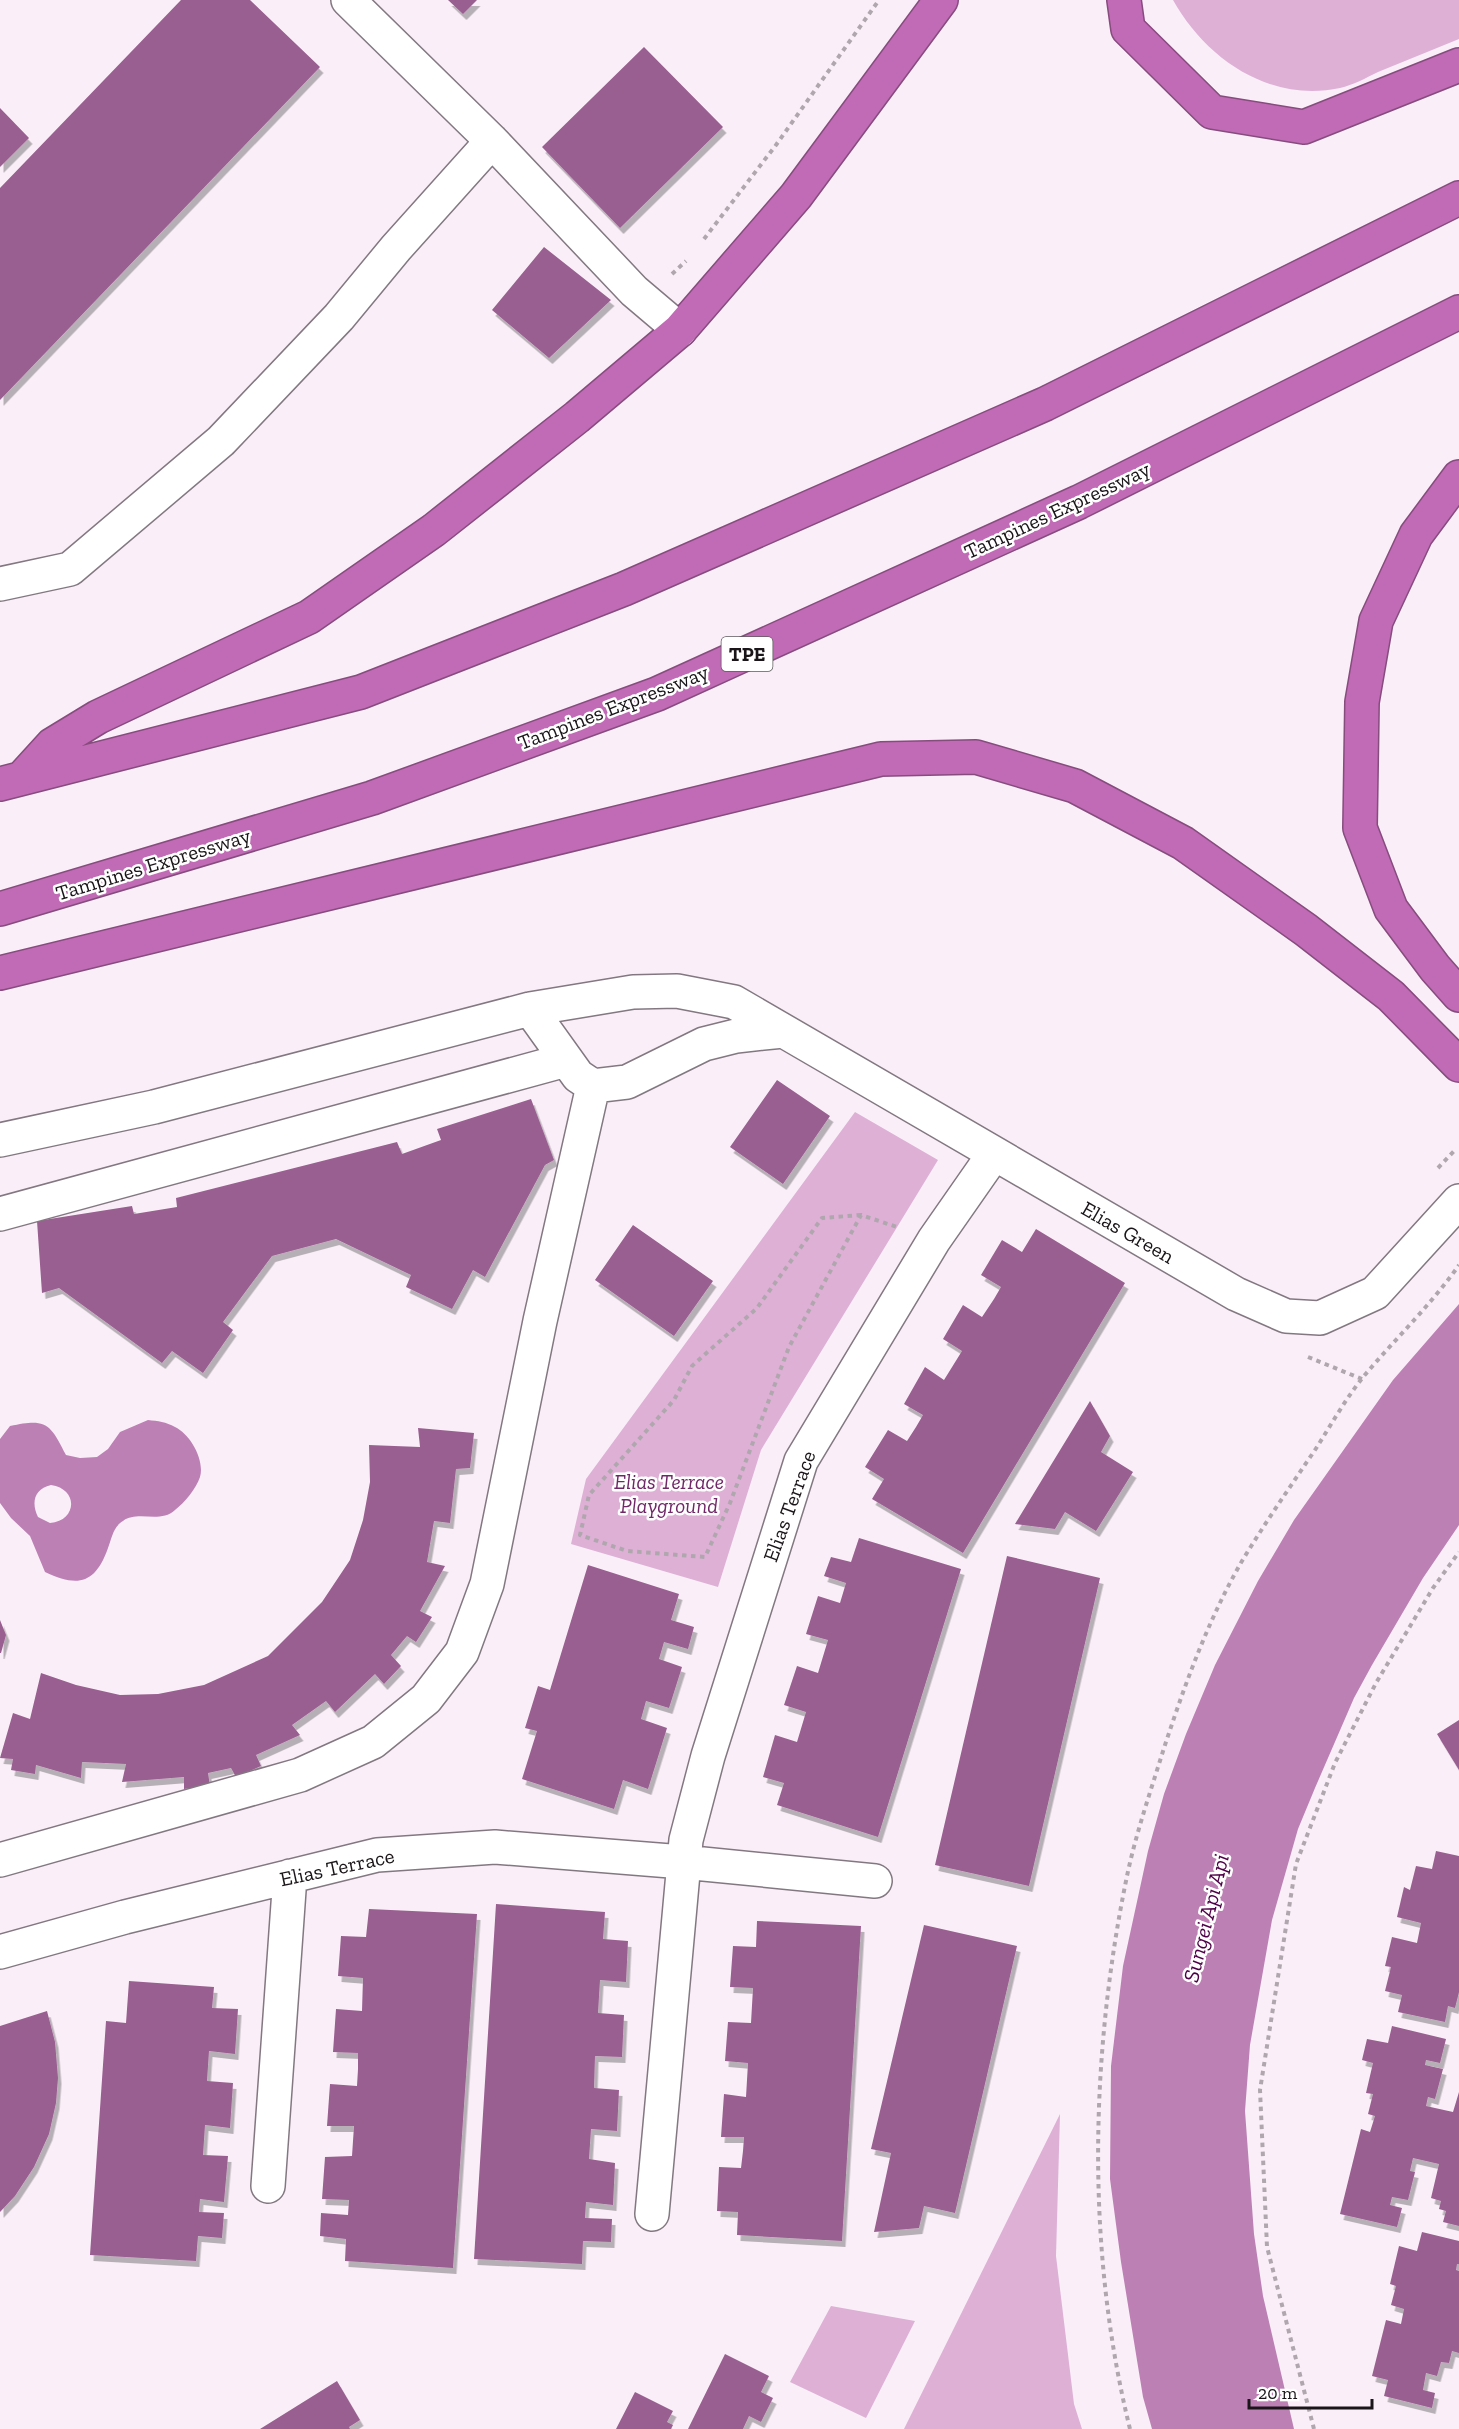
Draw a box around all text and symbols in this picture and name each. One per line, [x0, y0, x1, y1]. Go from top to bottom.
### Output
street label: Tampines Expressway [960, 456, 1154, 564]
road number: TPE [722, 637, 772, 671]
street label: Tampines Expressway [514, 659, 712, 755]
street label: Tampines Expressway [53, 822, 254, 906]
street label: Elias Green [1077, 1195, 1179, 1269]
street label: Elias Terrace [757, 1447, 821, 1565]
park label: Elias Terrace Playground [614, 1469, 724, 1518]
street label: Elias Terrace [277, 1843, 397, 1891]
water label: Sungei Api Api [1177, 1851, 1235, 1985]
scale bar [1249, 2372, 1372, 2410]
text: 20 m [1258, 2382, 1298, 2404]

